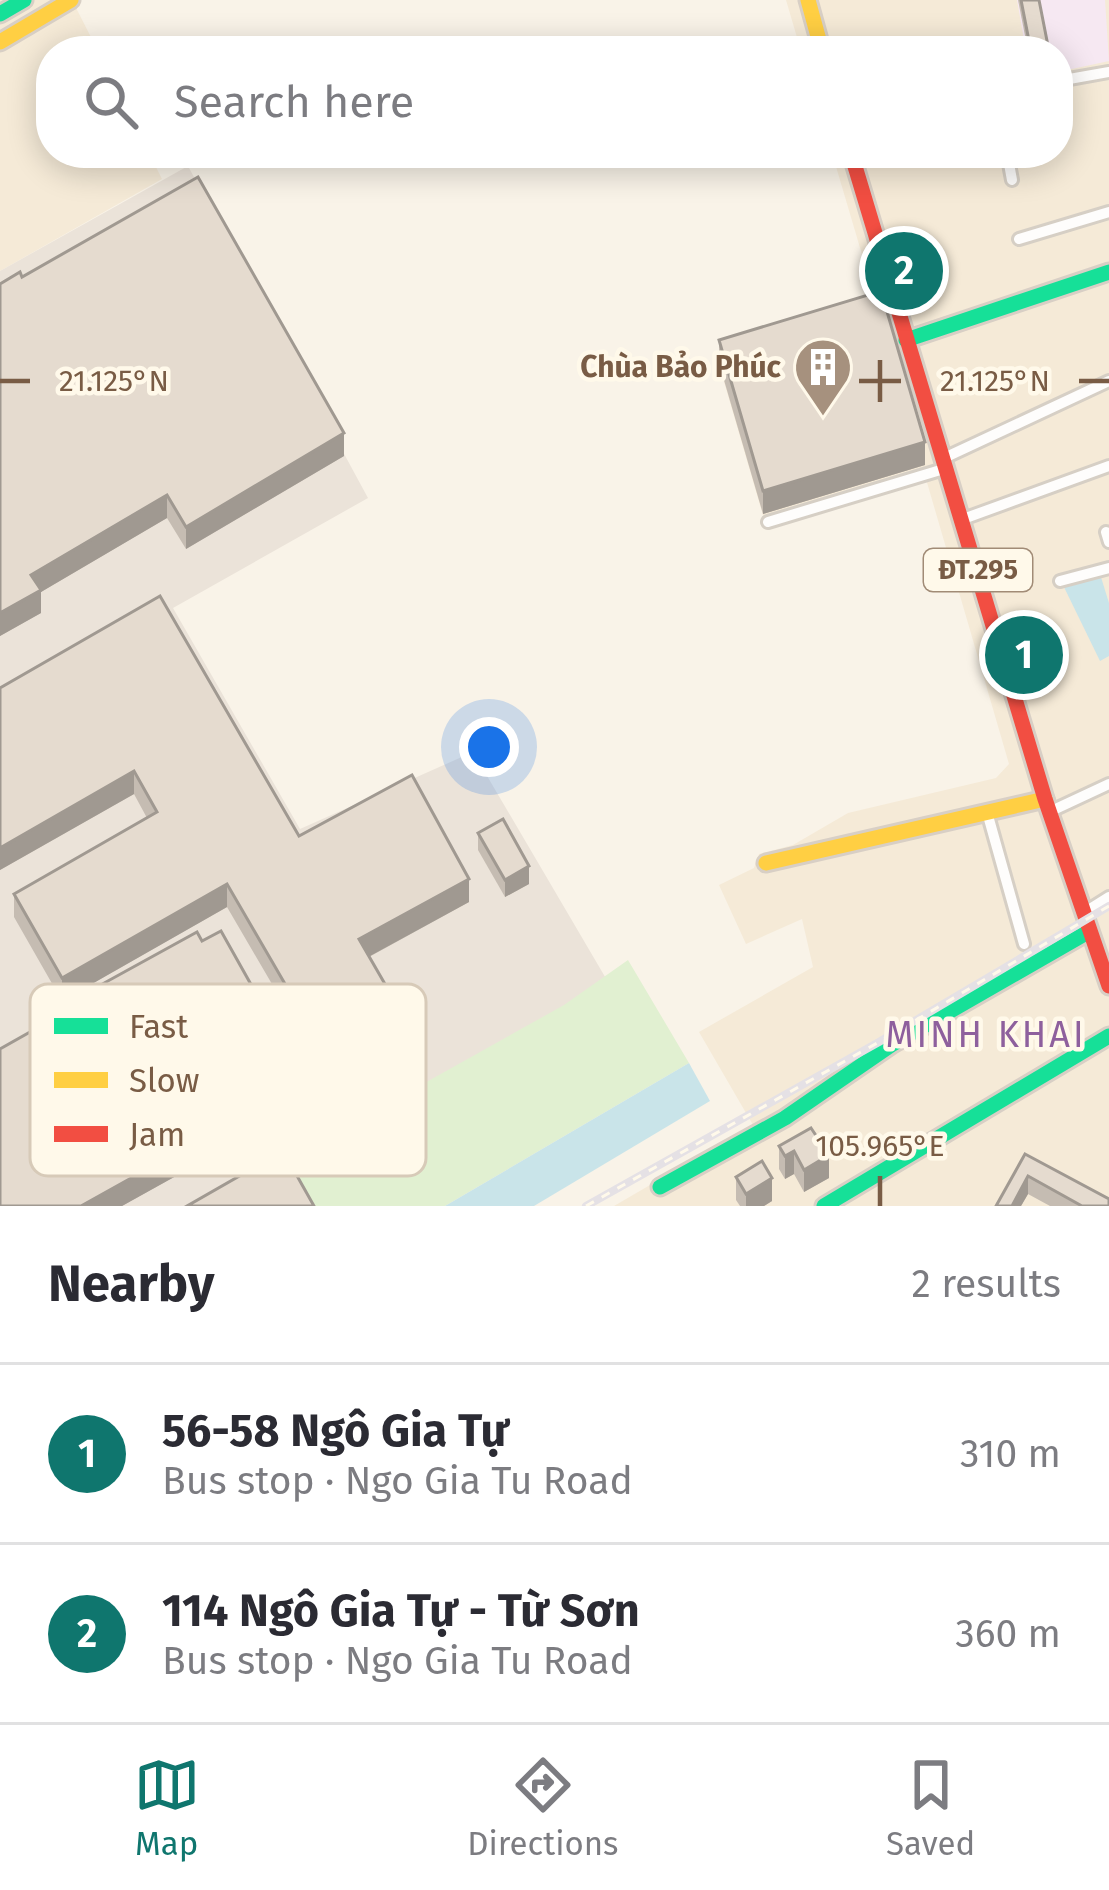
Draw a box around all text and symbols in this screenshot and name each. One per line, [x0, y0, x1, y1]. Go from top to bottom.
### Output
search box [36, 36, 1073, 168]
icon: search [78, 69, 144, 135]
text: Search here [174, 75, 414, 129]
pin: 2 [865, 226, 943, 316]
building icon: Chùa Bảo Phúc [792, 336, 854, 418]
place label: Chùa Bảo Phúc [580, 349, 782, 385]
text: 21.125°N [59, 363, 169, 399]
text: 21.125°N [940, 363, 1050, 399]
road number: ĐT.295 [924, 549, 1032, 591]
pin: 1 [985, 610, 1063, 700]
your location [459, 717, 519, 777]
legend [30, 984, 426, 1176]
text: Fast [129, 1007, 188, 1047]
district label: MINH KHAI [885, 1013, 1087, 1057]
text: Slow [129, 1061, 199, 1101]
text: Jam [129, 1115, 185, 1155]
text: 105.965°E [815, 1128, 945, 1164]
text: Nearby [48, 1253, 214, 1315]
text: 2 results [912, 1261, 1061, 1307]
text: 56-58 Ngô Gia Tự [162, 1404, 509, 1458]
text: 1 [78, 1431, 96, 1477]
text: 310 m [960, 1431, 1061, 1477]
text: Bus stop · Ngo Gia Tu Road [162, 1458, 633, 1504]
text: 114 Ngô Gia Tự - Từ Sơn [162, 1584, 640, 1638]
text: 2 [77, 1611, 97, 1657]
text: 360 m [955, 1611, 1061, 1657]
text: Bus stop · Ngo Gia Tu Road [162, 1638, 633, 1684]
tab: Map [134, 1752, 200, 1864]
tab: Directions [467, 1752, 619, 1864]
tab: Saved [886, 1752, 975, 1864]

